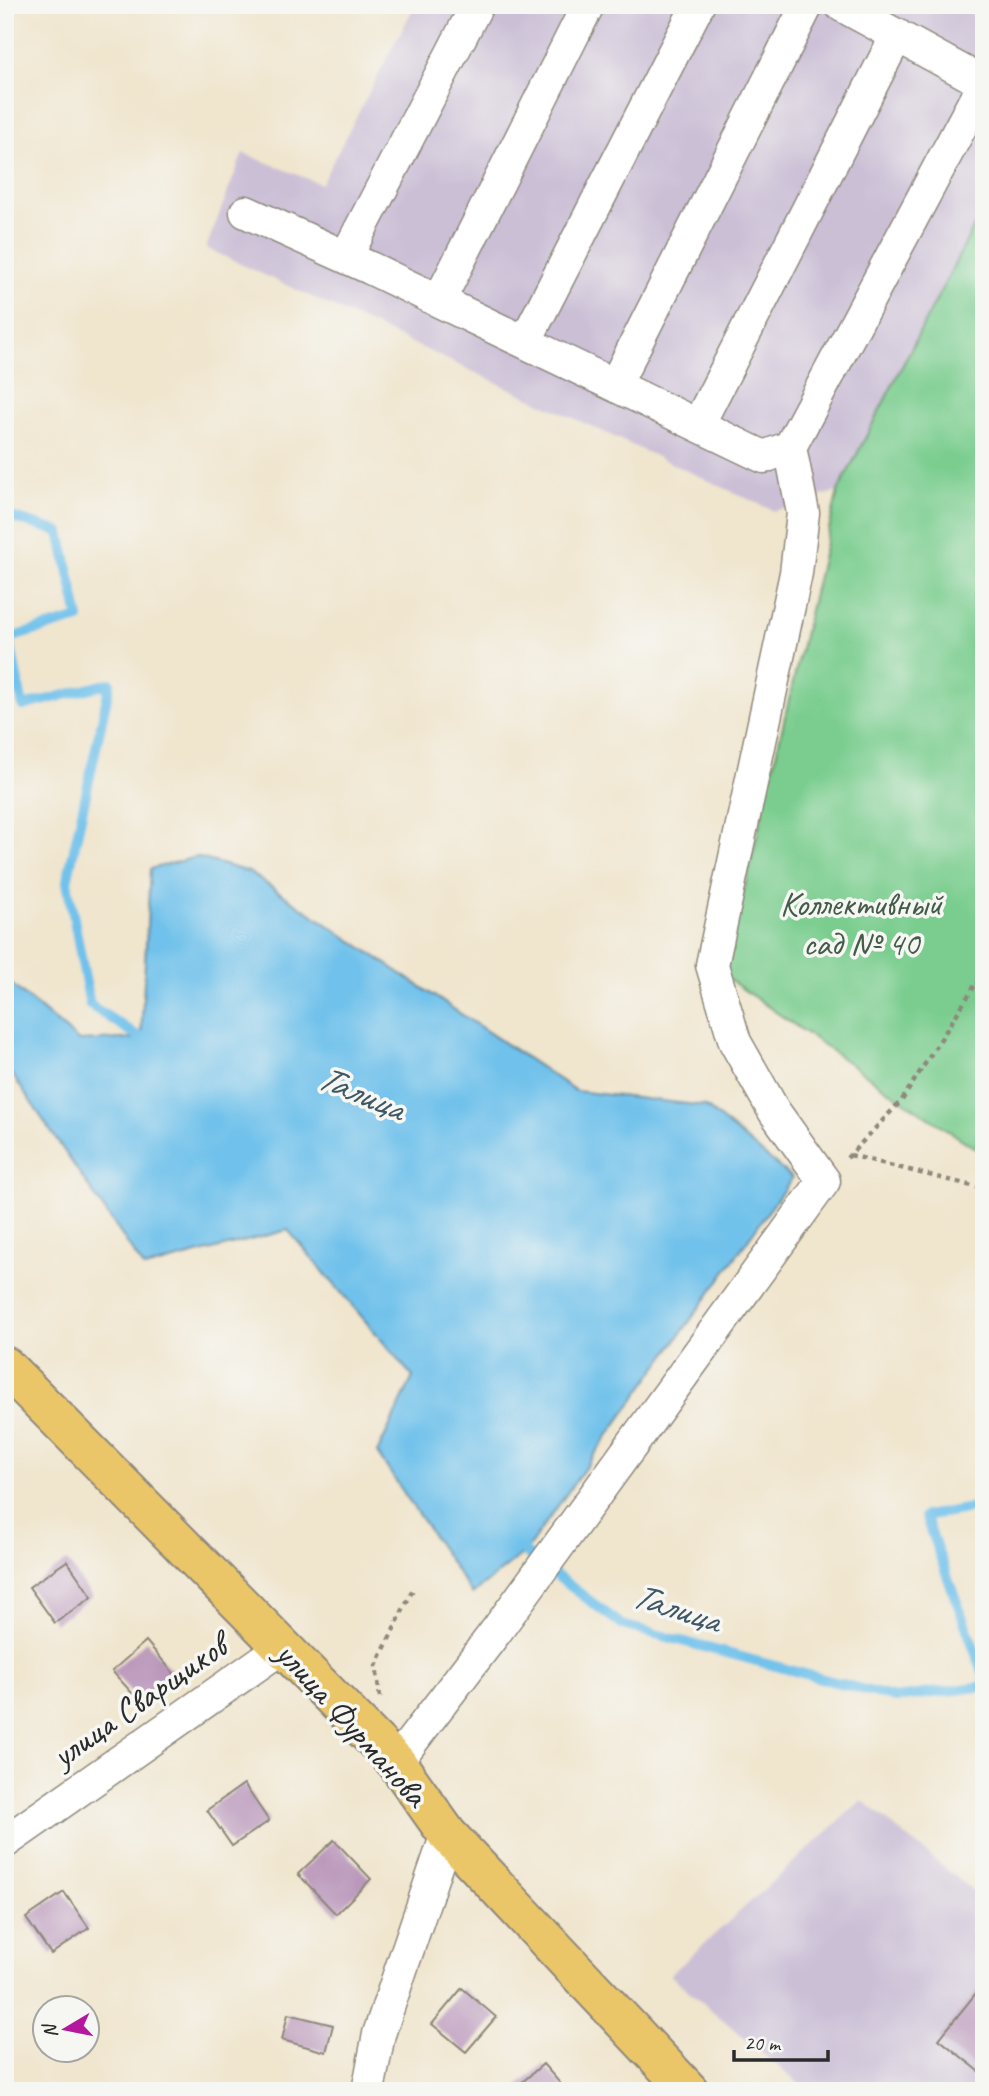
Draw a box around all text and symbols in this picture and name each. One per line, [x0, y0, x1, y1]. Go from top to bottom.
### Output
park label: Коллективный сад № 40 [780, 881, 944, 966]
water label: Талица [311, 1053, 415, 1133]
water label: Талица [626, 1571, 730, 1644]
street label: улица Сварщиков [41, 1619, 242, 1779]
street label: улица Фурманова [265, 1630, 440, 1818]
north arrow [32, 1994, 102, 2064]
scale bar [734, 2019, 828, 2063]
text: N [37, 2021, 63, 2040]
text: 20 m [744, 2030, 782, 2056]

